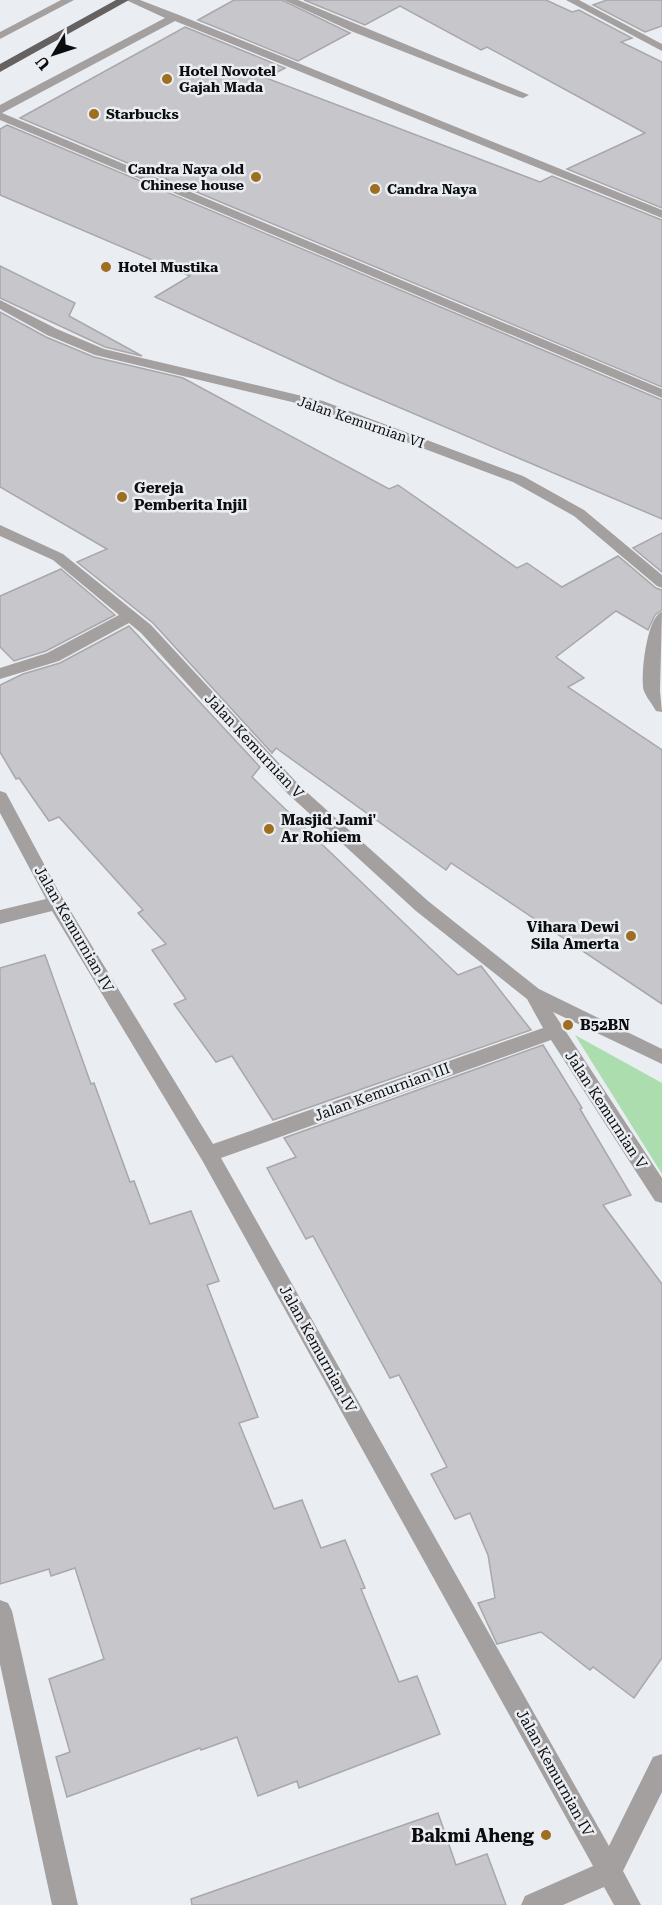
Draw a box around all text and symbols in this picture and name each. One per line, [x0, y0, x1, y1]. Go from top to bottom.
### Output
north arrow [24, 24, 84, 84]
text: U [31, 52, 54, 74]
place label: Hotel Novotel Gajah Mada [179, 63, 276, 95]
marker: Hotel Novotel Gajah Mada [160, 72, 174, 86]
place label: Starbucks [106, 106, 179, 122]
marker: Starbucks [87, 107, 101, 121]
place label: Candra Naya old Chinese house [128, 161, 245, 193]
marker: Candra Naya old Chinese house [249, 170, 263, 184]
place label: Candra Naya [387, 181, 477, 197]
marker: Candra Naya [368, 182, 382, 196]
place label: Hotel Mustika [118, 259, 219, 275]
marker: Hotel Mustika [99, 260, 113, 274]
street label: Jalan Kemurnian VI [295, 393, 427, 451]
place label: Gereja Pemberita Injil [134, 479, 247, 514]
marker: Gereja Pemberita Injil [115, 490, 129, 504]
street label: Jalan Kemurnian V [201, 690, 308, 803]
place label: Masjid Jami' Ar Rohiem [281, 811, 376, 846]
marker: Masjid Jami' Ar Rohiem [262, 822, 276, 836]
street label: Jalan Kemurnian IV [31, 863, 118, 996]
place label: Vihara Dewi Sila Amerta [527, 918, 619, 953]
marker: Vihara Dewi Sila Amerta [624, 929, 638, 943]
place label: B52BN [580, 1016, 630, 1034]
marker: B52BN [561, 1018, 575, 1032]
street label: Jalan Kemurnian V [561, 1048, 651, 1173]
street label: Jalan Kemurnian III [312, 1059, 452, 1125]
street label: Jalan Kemurnian IV [276, 1282, 361, 1416]
street label: Jalan Kemurnian IV [513, 1706, 598, 1840]
place label: Bakmi Aheng [411, 1825, 535, 1846]
marker: Bakmi Aheng [539, 1828, 553, 1842]

